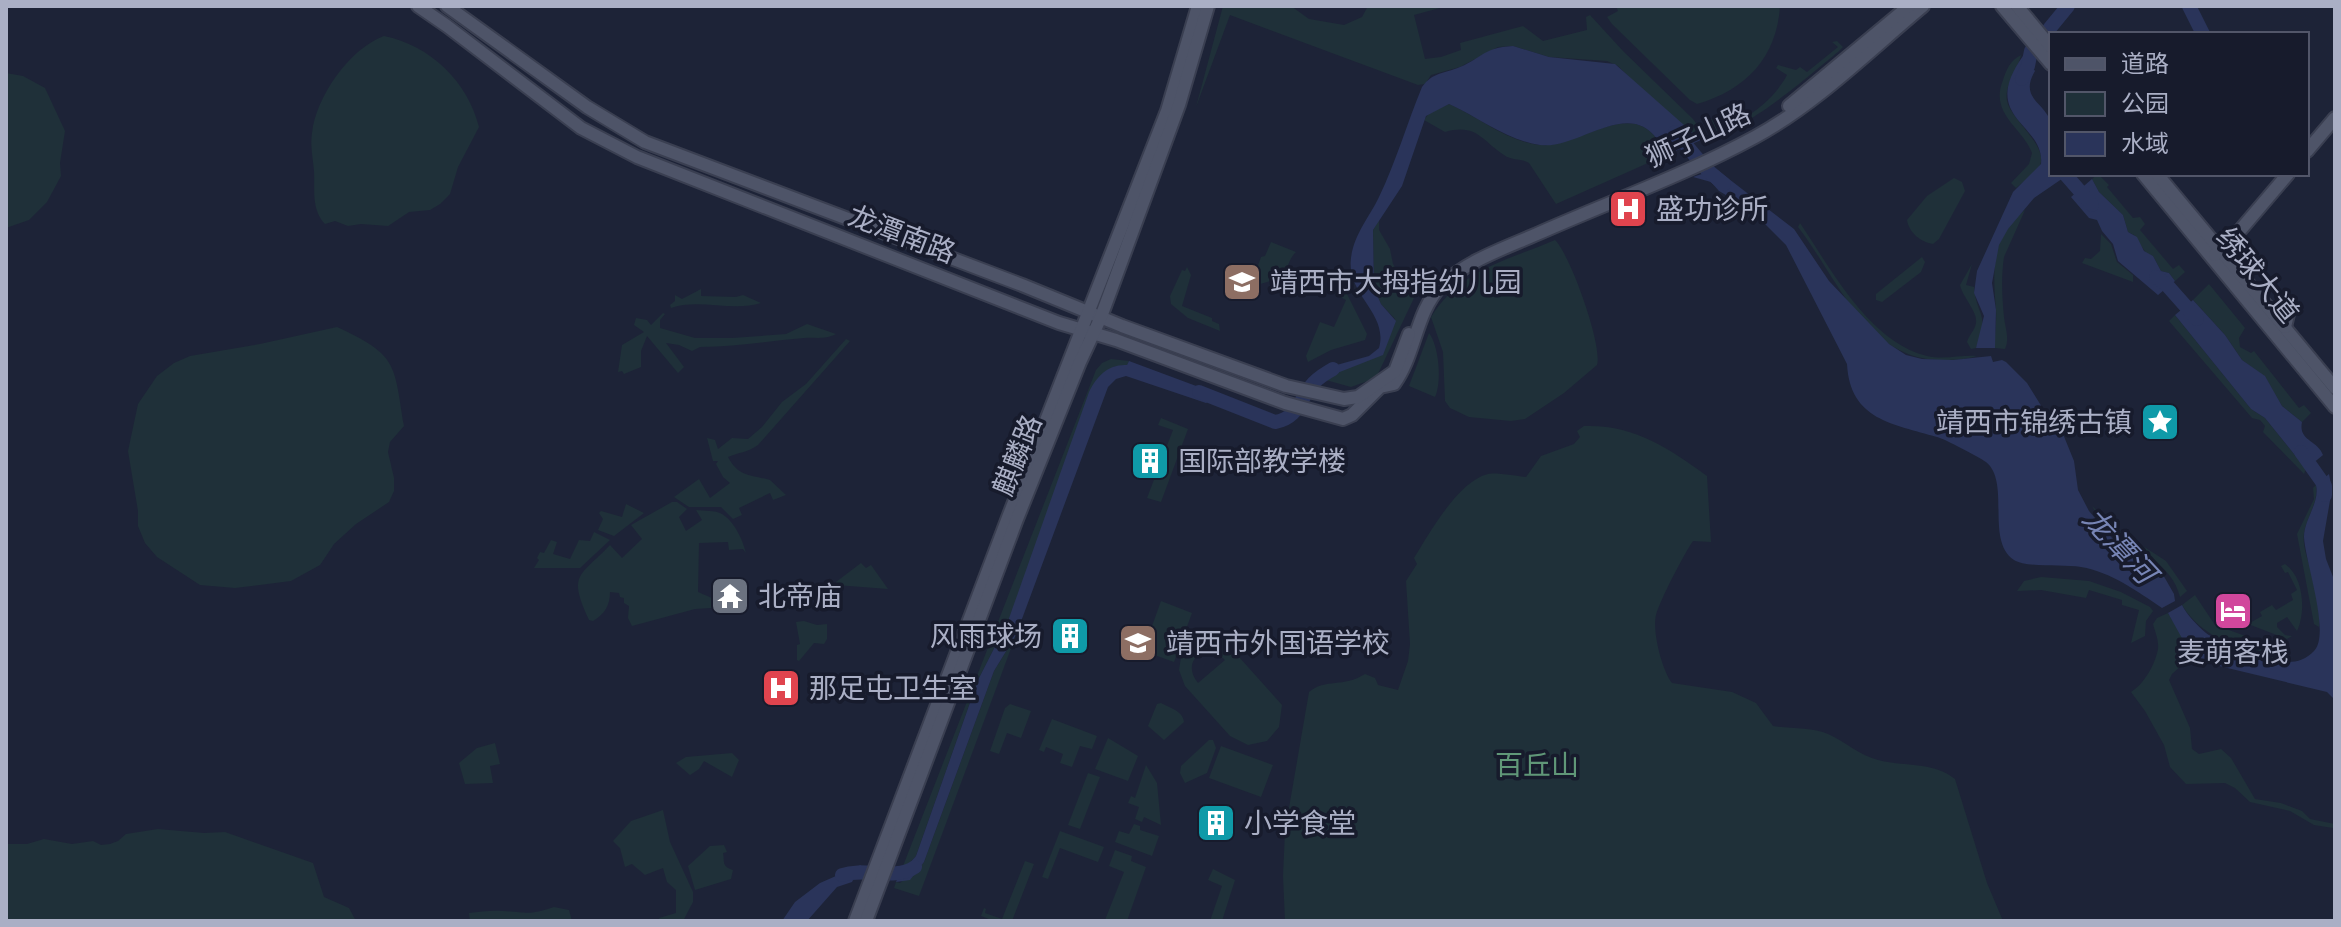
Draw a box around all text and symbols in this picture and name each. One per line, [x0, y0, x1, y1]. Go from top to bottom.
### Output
legend [2049, 32, 2309, 176]
text: 道路 [2121, 50, 2169, 78]
text: 公园 [2121, 90, 2169, 118]
street label: 狮子山路 [1640, 97, 1756, 174]
text: 水域 [2121, 130, 2169, 158]
hospital icon: 盛功诊所 [1607, 188, 1649, 230]
place label: 盛功诊所 [1656, 193, 1768, 226]
street label: 龙潭南路 [844, 199, 960, 270]
street label: 绣球大道 [2210, 221, 2306, 329]
school or university icon: 靖西市大拇指幼儿园 [1221, 261, 1263, 303]
place label: 靖西市大拇指幼儿园 [1270, 266, 1522, 299]
place icon: 靖西市锦绣古镇 [2139, 401, 2181, 443]
place label: 靖西市锦绣古镇 [1936, 406, 2132, 439]
street label: 麒麟路 [986, 410, 1048, 500]
building icon: 国际部教学楼 [1129, 440, 1171, 482]
place label: 国际部教学楼 [1178, 445, 1346, 478]
water label: 龙潭河 [2075, 501, 2166, 595]
temple icon: 北帝庙 [709, 575, 751, 617]
place label: 北帝庙 [758, 580, 842, 613]
hotel icon: 麦萌客栈 [2212, 590, 2254, 632]
building icon: 风雨球场 [1049, 615, 1091, 657]
place label: 风雨球场 [930, 620, 1042, 653]
school or university icon: 靖西市外国语学校 [1117, 622, 1159, 664]
place label: 靖西市外国语学校 [1166, 627, 1390, 660]
place label: 麦萌客栈 [2177, 636, 2289, 669]
hospital icon: 那足屯卫生室 [760, 667, 802, 709]
place label: 那足屯卫生室 [809, 672, 977, 705]
park label: 百丘山 [1495, 749, 1579, 782]
building icon: 小学食堂 [1195, 802, 1237, 844]
place label: 小学食堂 [1244, 807, 1356, 840]

